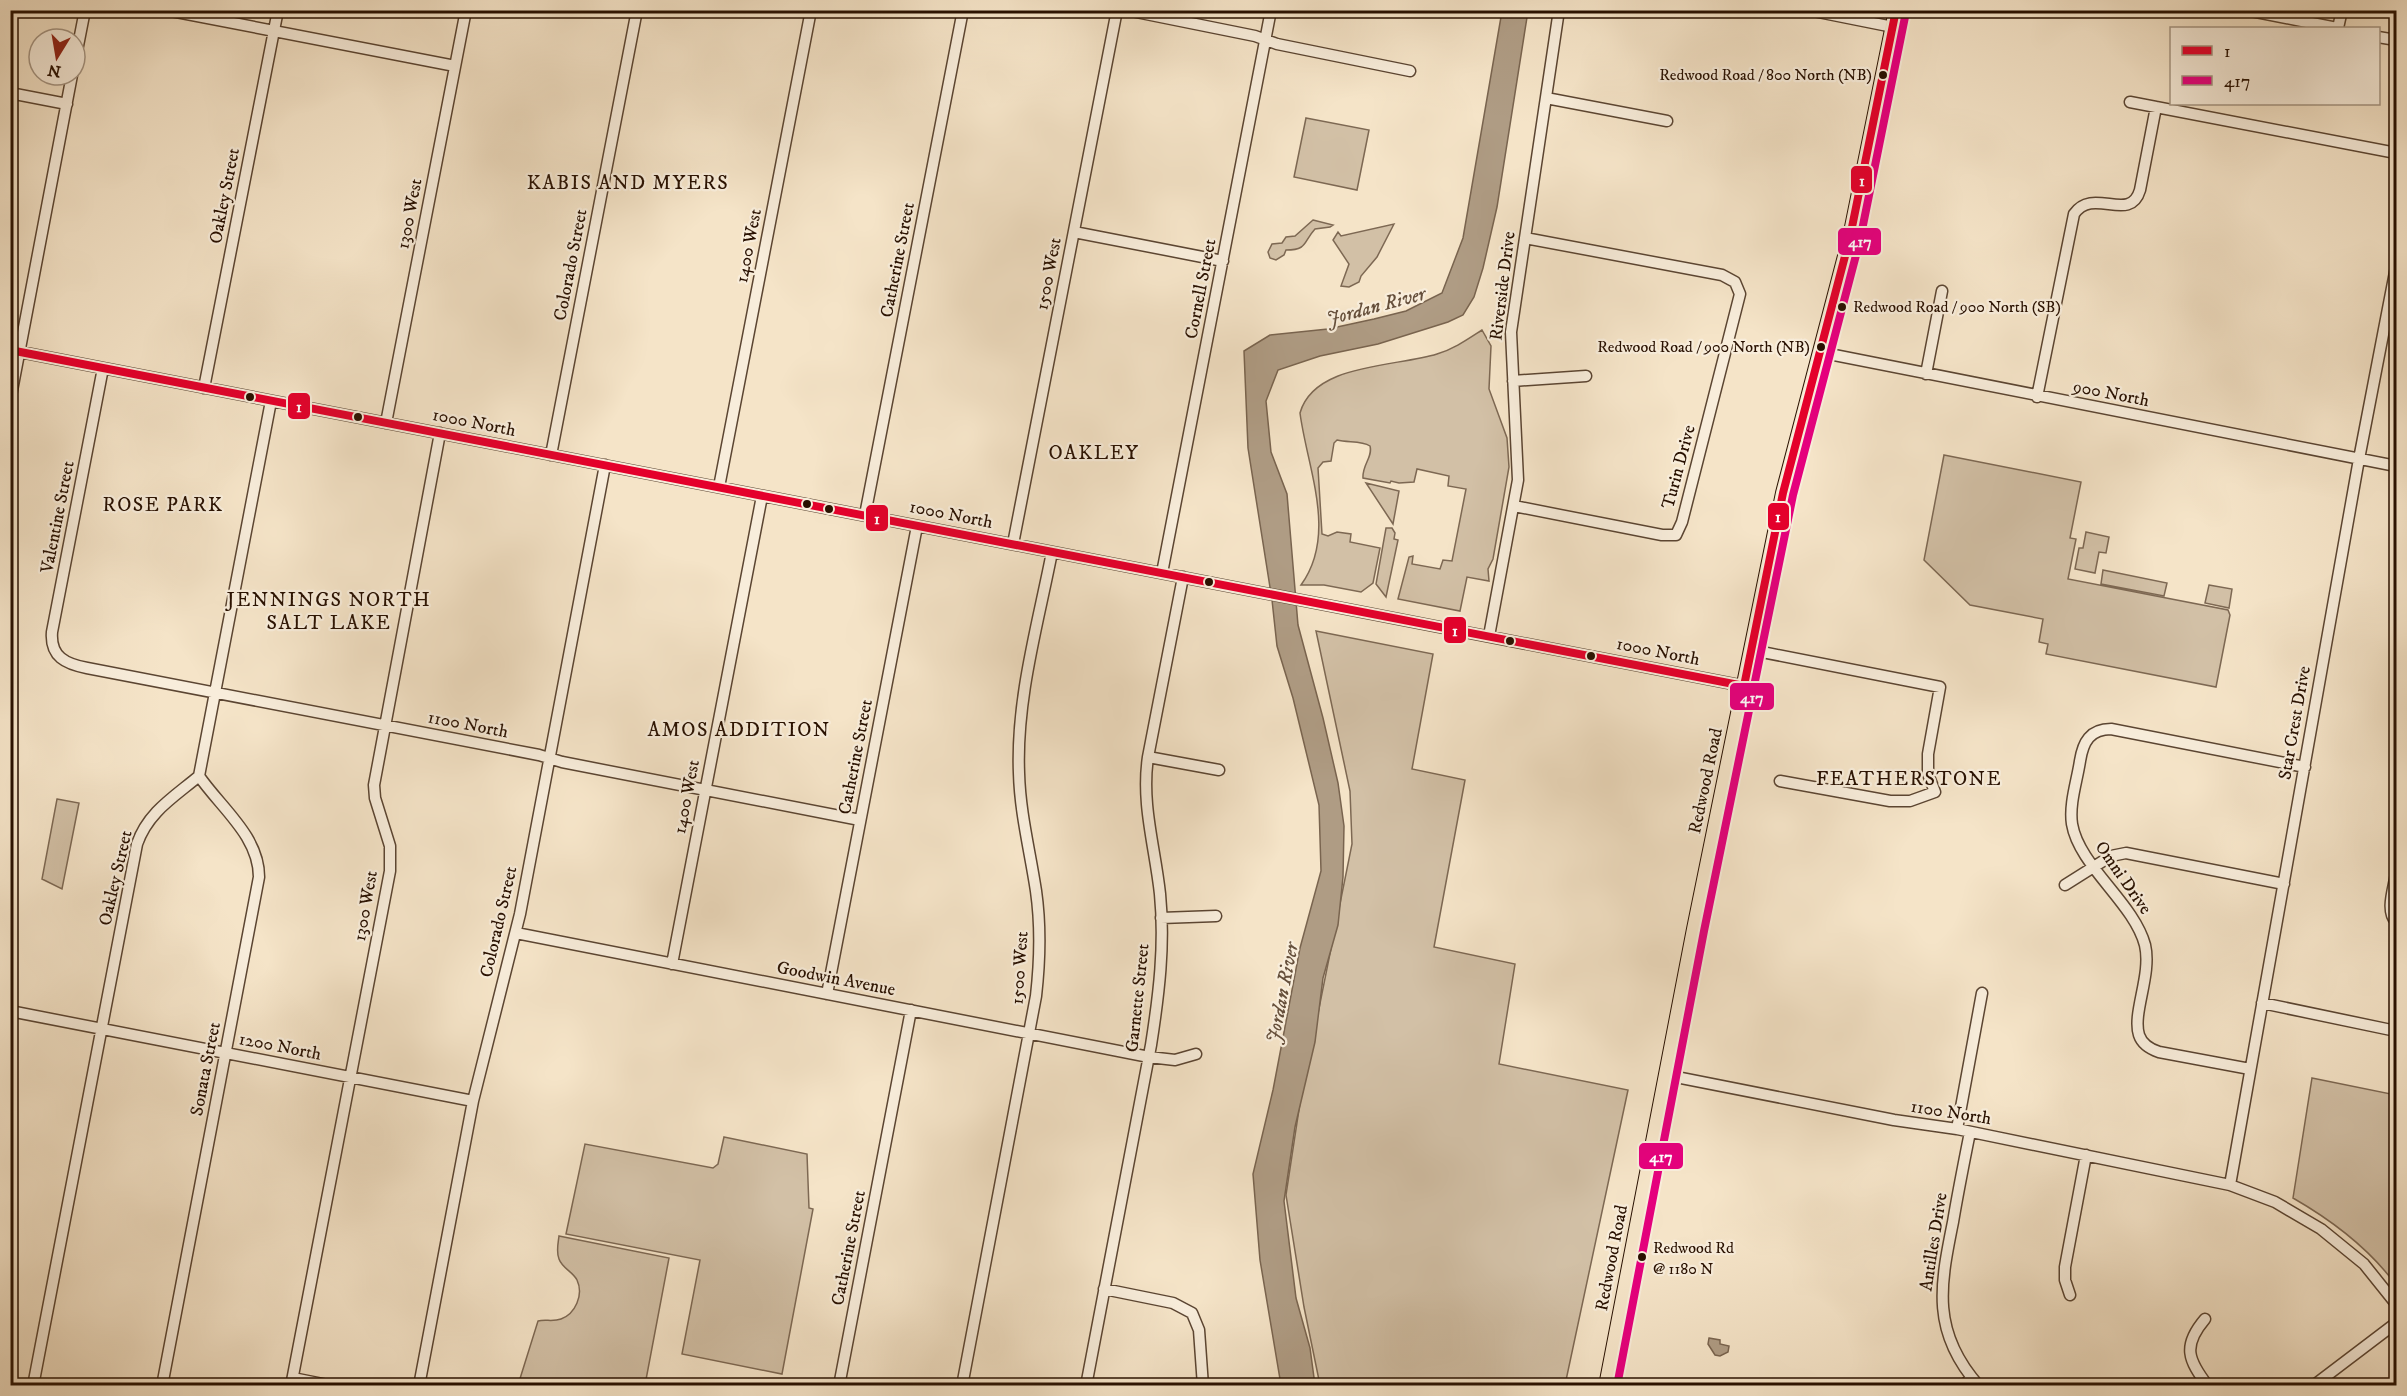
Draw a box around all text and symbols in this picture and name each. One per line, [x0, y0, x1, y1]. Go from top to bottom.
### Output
north arrow [27, 27, 87, 87]
legend [2170, 27, 2380, 105]
text: 1 [2224, 41, 2231, 63]
text: N [46, 60, 63, 82]
place label: Redwood Road / 800 North (NB) [1659, 65, 1872, 85]
marker: Redwood Road / 800 North (NB) [1877, 69, 1889, 81]
text: 417 [2224, 71, 2250, 93]
street label: Oakley Street [205, 146, 245, 246]
line badge: 1 [1850, 165, 1873, 194]
district label: KABIS AND MYERS [527, 171, 729, 196]
text: 1 [1859, 171, 1865, 191]
street label: 1300 West [392, 177, 428, 251]
street label: Catherine Street [876, 200, 920, 319]
street label: Colorado Street [549, 207, 593, 323]
street label: 1400 West [731, 207, 767, 285]
line badge: 417 [1837, 227, 1882, 256]
street label: Riverside Drive [1485, 230, 1521, 342]
text: 417 [1847, 232, 1872, 252]
street label: 1500 West [1031, 236, 1067, 312]
street label: Cornell Street [1181, 237, 1222, 341]
water label: Jordan River [1323, 281, 1430, 332]
place label: Redwood Road / 900 North (SB) [1853, 297, 2061, 317]
marker: Redwood Road / 900 North (SB) [1836, 301, 1848, 313]
place label: Redwood Road / 900 North (NB) [1597, 337, 1810, 357]
marker: Redwood Road / 900 North (NB) [1815, 341, 1827, 353]
street label: 900 North [2070, 376, 2152, 412]
unlabelled marker [244, 391, 256, 403]
line badge: 1 [287, 392, 311, 420]
text: 1 [296, 397, 302, 417]
street label: 1000 North [430, 404, 518, 442]
unlabelled marker [352, 411, 364, 423]
street label: Turin Drive [1657, 423, 1701, 511]
district label: OAKLEY [1049, 441, 1139, 466]
street label: Valentine Street [36, 459, 80, 576]
district label: ROSE PARK [103, 493, 223, 518]
street label: 1000 North [907, 496, 995, 534]
unlabelled marker [801, 498, 813, 510]
line badge: 1 [1767, 502, 1790, 531]
unlabelled marker [823, 503, 835, 515]
line badge: 1 [865, 504, 889, 532]
text: 1 [1775, 507, 1781, 527]
text: 1 [874, 509, 880, 529]
unlabelled marker [1203, 576, 1215, 588]
district label: JENNINGS NORTH SALT LAKE [225, 588, 431, 636]
line badge: 1 [1443, 616, 1467, 644]
text: 1 [1452, 621, 1458, 641]
street label: 1000 North [1614, 633, 1702, 671]
unlabelled marker [1504, 635, 1516, 647]
unlabelled marker [1585, 650, 1597, 662]
street label: Star Crest Drive [2274, 664, 2316, 782]
line badge: 417 [1729, 682, 1775, 711]
text: 417 [1739, 688, 1764, 708]
street label: Catherine Street [834, 697, 878, 816]
street label: 1100 North [426, 706, 511, 744]
district label: AMOS ADDITION [647, 718, 831, 743]
street label: Redwood Road [1684, 726, 1728, 836]
street label: 1400 West [669, 758, 705, 836]
district label: FEATHERSTONE [1816, 767, 2002, 792]
street label: Oakley Street [94, 828, 138, 928]
street label: Omni Drive [2090, 837, 2156, 919]
street label: Colorado Street [476, 864, 523, 980]
street label: 1300 West [349, 869, 383, 943]
street label: 1500 West [1006, 930, 1034, 1005]
water label: Jordan River [1261, 939, 1305, 1046]
street label: Garnette Street [1121, 942, 1155, 1053]
street label: Goodwin Avenue [775, 957, 897, 1001]
street label: Sonata Street [186, 1020, 226, 1118]
street label: 1200 North [237, 1028, 324, 1066]
street label: 1100 North [1909, 1096, 1993, 1130]
line badge: 417 [1638, 1142, 1684, 1170]
text: 417 [1648, 1147, 1673, 1167]
street label: Catherine Street [827, 1188, 871, 1307]
street label: Antilles Drive [1915, 1191, 1953, 1293]
street label: Redwood Road [1591, 1203, 1633, 1313]
place label: Redwood Rd @ 1180 N [1653, 1238, 1734, 1279]
marker: Redwood Rd @ 1180 N [1636, 1251, 1648, 1263]

